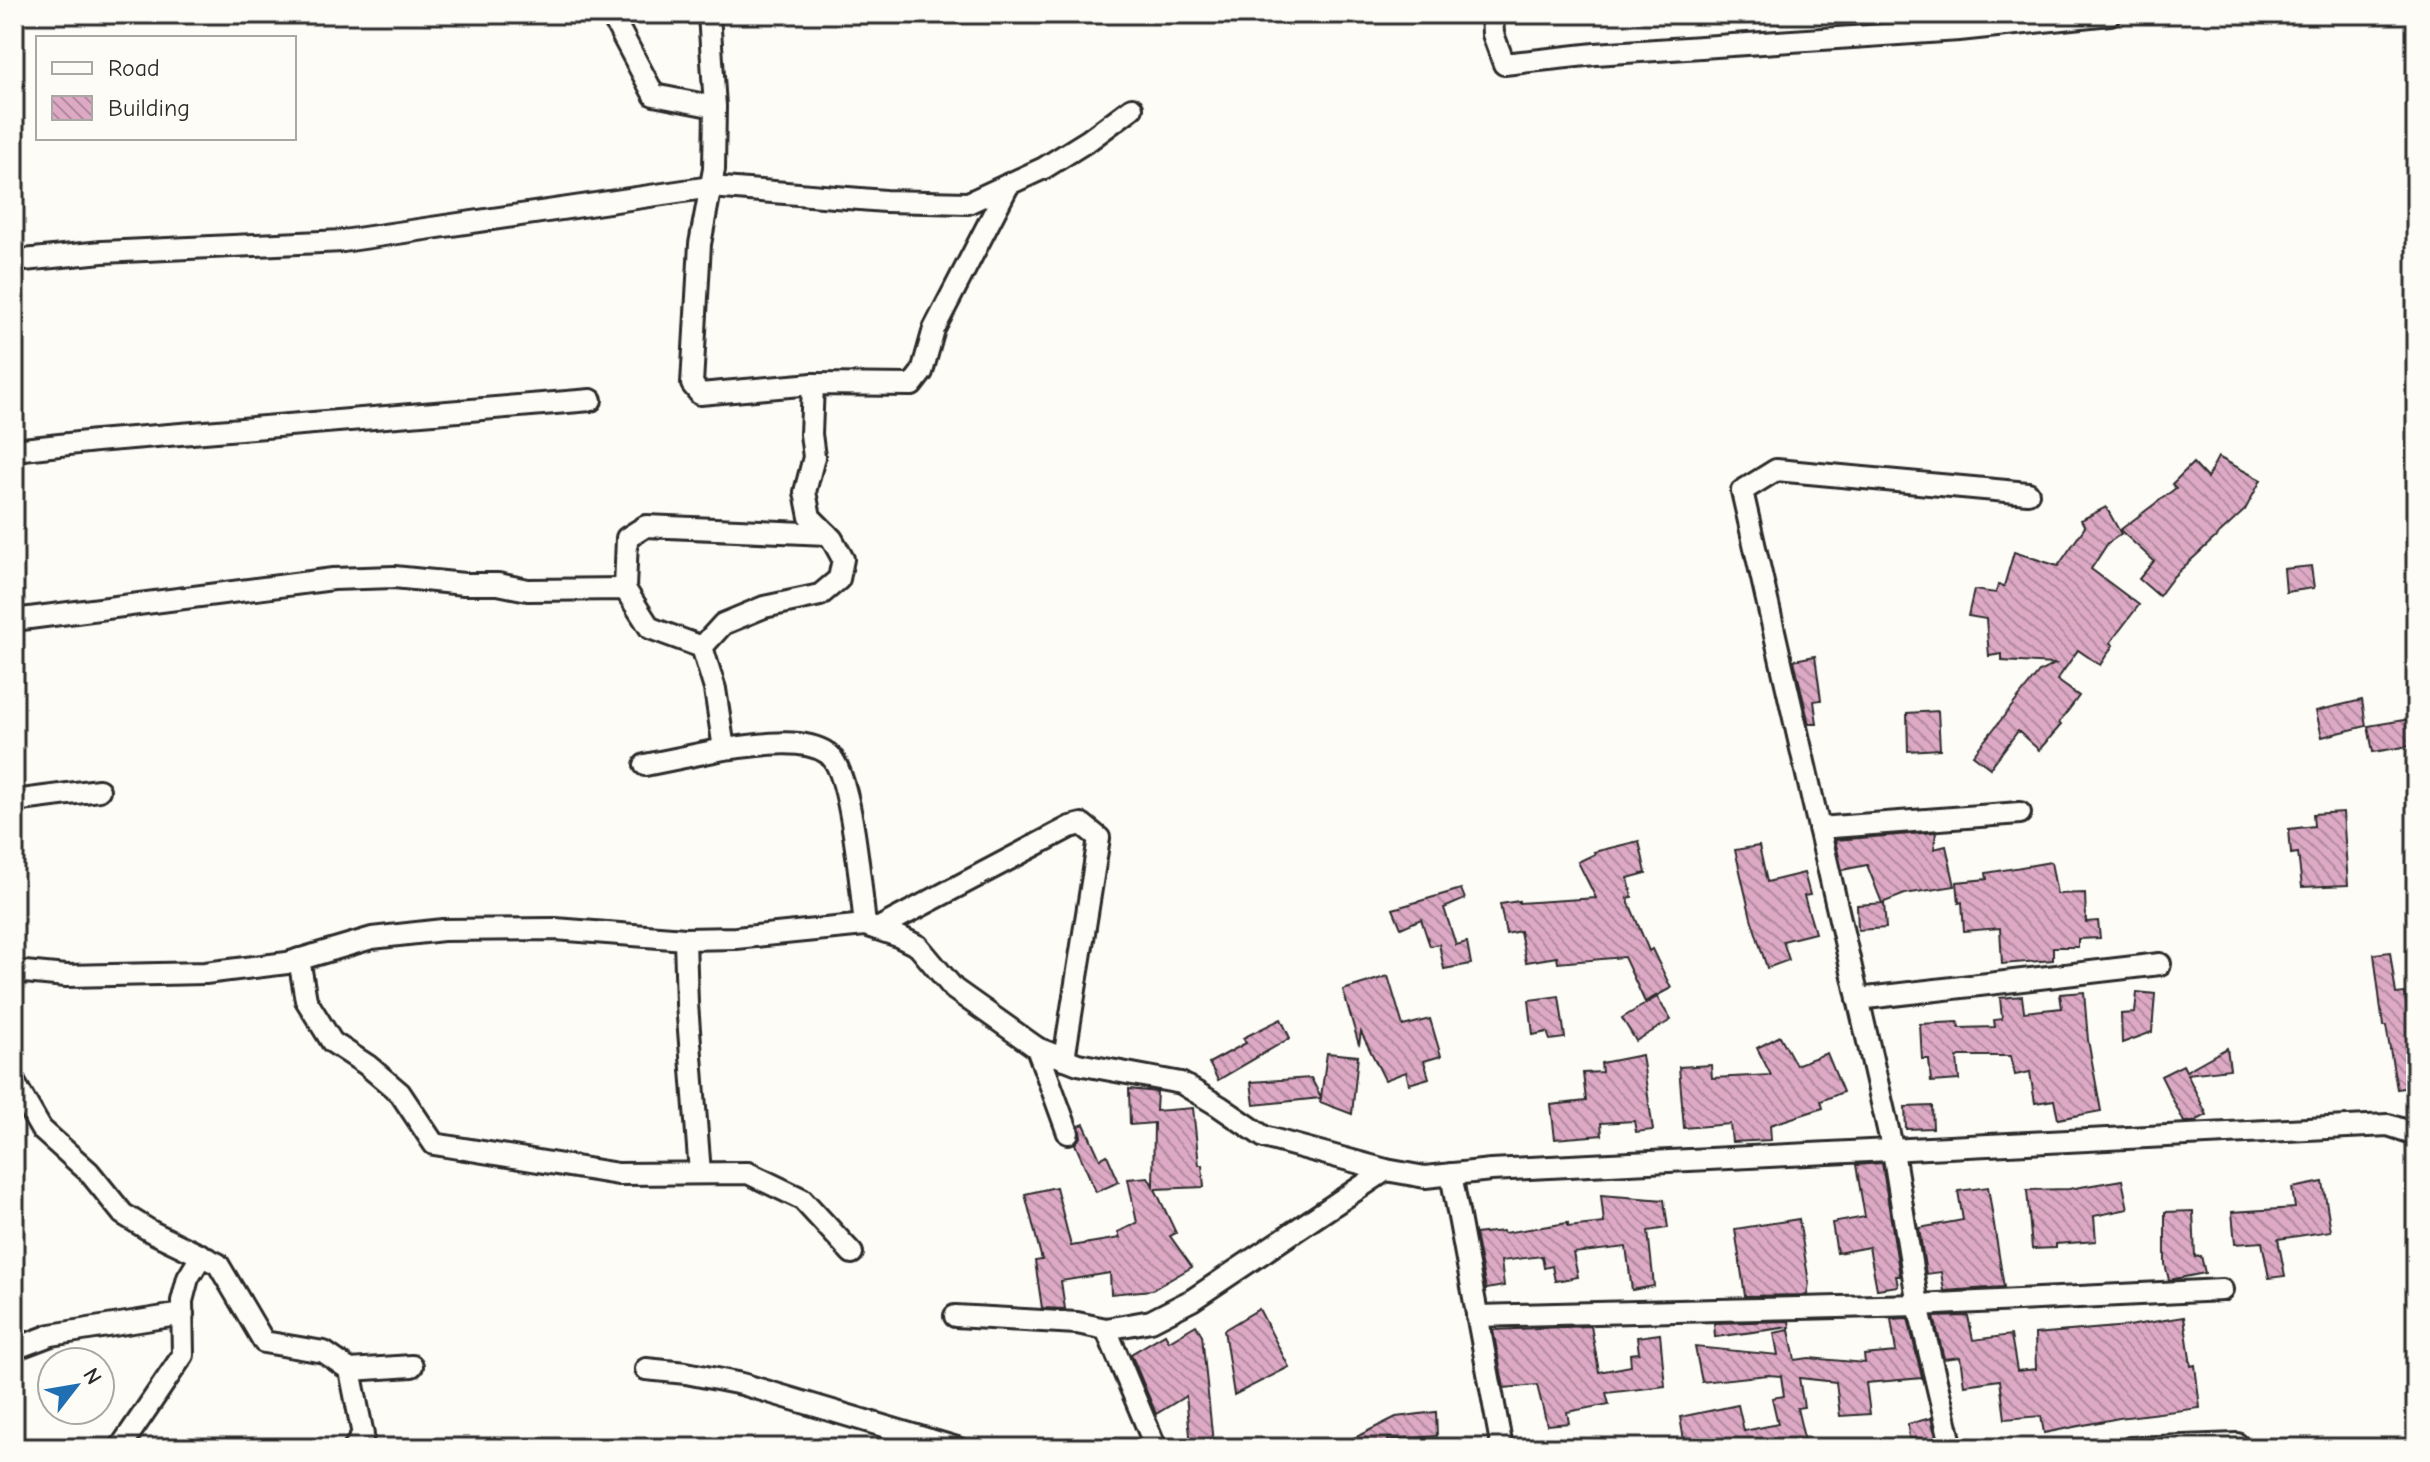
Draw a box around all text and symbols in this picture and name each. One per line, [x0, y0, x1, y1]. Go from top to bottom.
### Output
legend [36, 36, 296, 140]
text: Road [108, 54, 160, 82]
text: Building [108, 94, 190, 122]
north arrow [36, 1346, 116, 1426]
text: N [77, 1363, 107, 1389]

